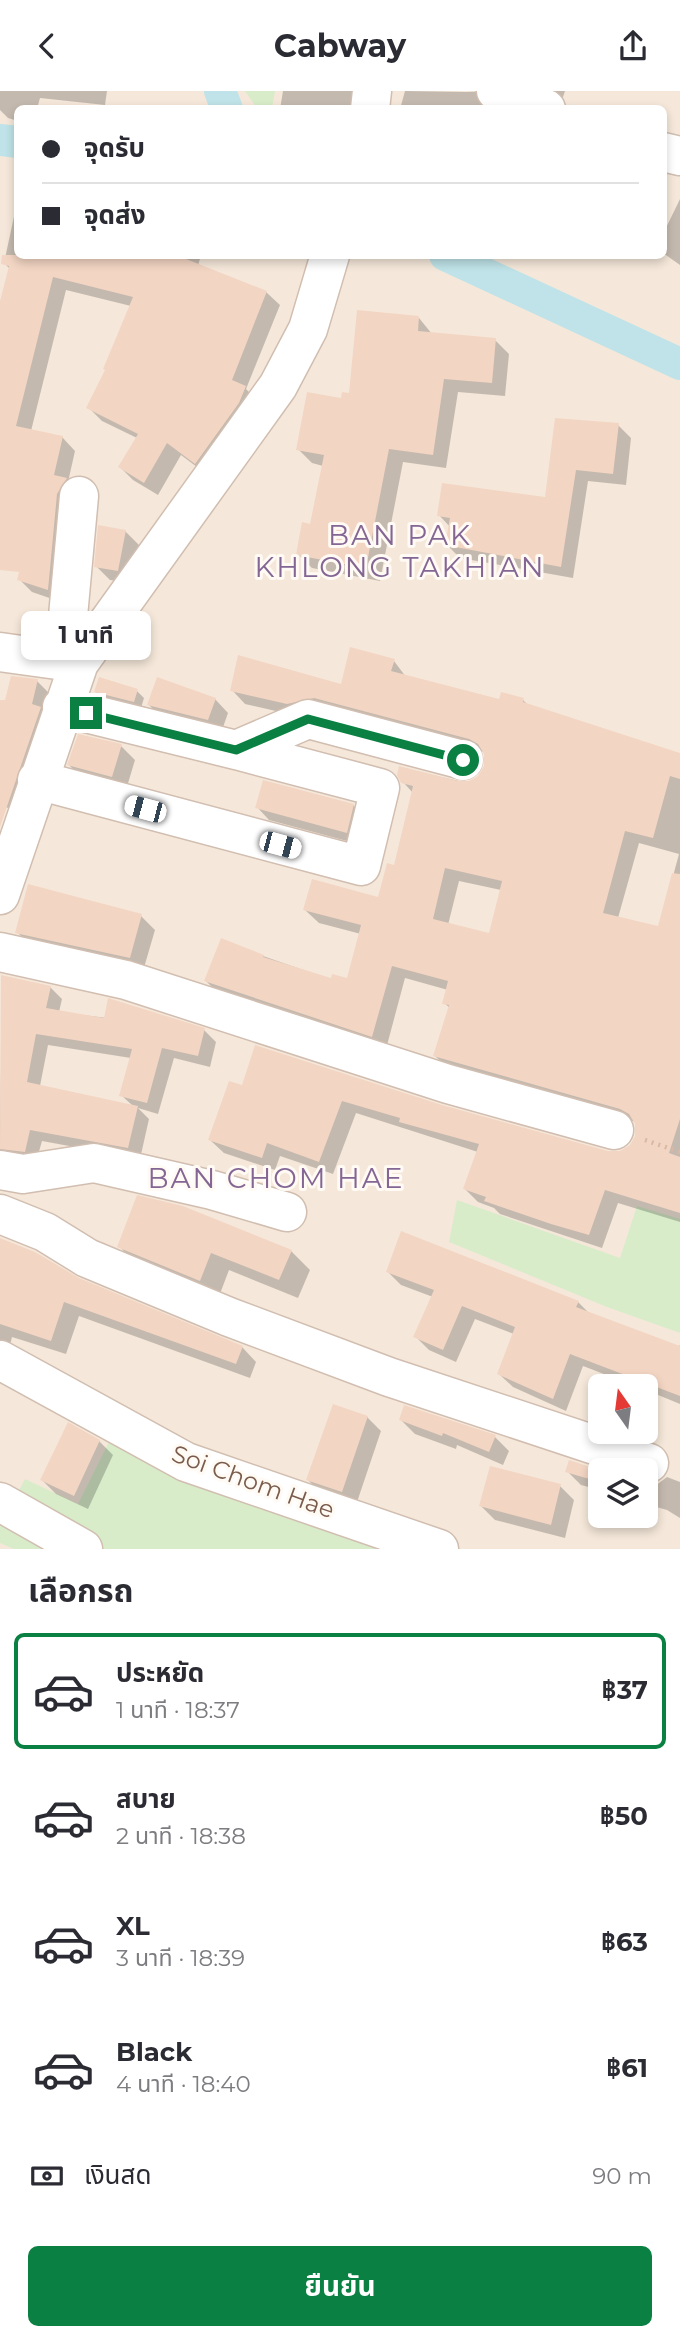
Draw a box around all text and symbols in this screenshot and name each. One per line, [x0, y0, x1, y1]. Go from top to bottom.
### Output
text: Cabway [274, 26, 406, 65]
icon: back [28, 27, 66, 65]
icon: share [614, 27, 652, 65]
text: จุดรับ [84, 132, 145, 164]
text: จุดส่ง [84, 199, 146, 231]
district label: BAN PAK KHLONG TAKHIAN [254, 518, 546, 584]
callout: 1 นาที [21, 611, 151, 661]
text: 1 นาที [58, 621, 114, 649]
route end [70, 697, 102, 729]
route start [447, 744, 479, 776]
car [122, 793, 169, 825]
car [257, 829, 304, 861]
district label: BAN CHOM HAE [148, 1161, 404, 1195]
north arrow [588, 1374, 658, 1444]
map controls [588, 1374, 658, 1528]
street label: Soi Chom Hae [168, 1439, 338, 1524]
button: layers [588, 1458, 658, 1528]
text: เลือกรถ [28, 1571, 133, 1610]
text: ประหยัด [116, 1657, 204, 1689]
icon: car [32, 1660, 95, 1723]
text: ฿37 [602, 1674, 648, 1706]
text: 1 นาที · 18:37 [116, 1696, 240, 1724]
text: สบาย [116, 1783, 176, 1815]
icon: car [32, 1786, 95, 1849]
text: ฿50 [600, 1800, 648, 1832]
text: 2 นาที · 18:38 [116, 1822, 246, 1850]
text: XL [116, 1910, 150, 1942]
icon: car [32, 1912, 95, 1975]
text: ฿63 [601, 1926, 648, 1958]
text: 3 นาที · 18:39 [116, 1944, 245, 1972]
text: Black [116, 2036, 192, 2068]
icon: car [32, 2038, 95, 2101]
text: ฿61 [606, 2052, 648, 2084]
text: 4 นาที · 18:40 [116, 2070, 251, 2098]
icon: cash [28, 2157, 66, 2195]
text: เงินสด [84, 2159, 151, 2191]
text: 90 m [592, 2162, 652, 2190]
button: ยืนยัน [28, 2246, 652, 2326]

